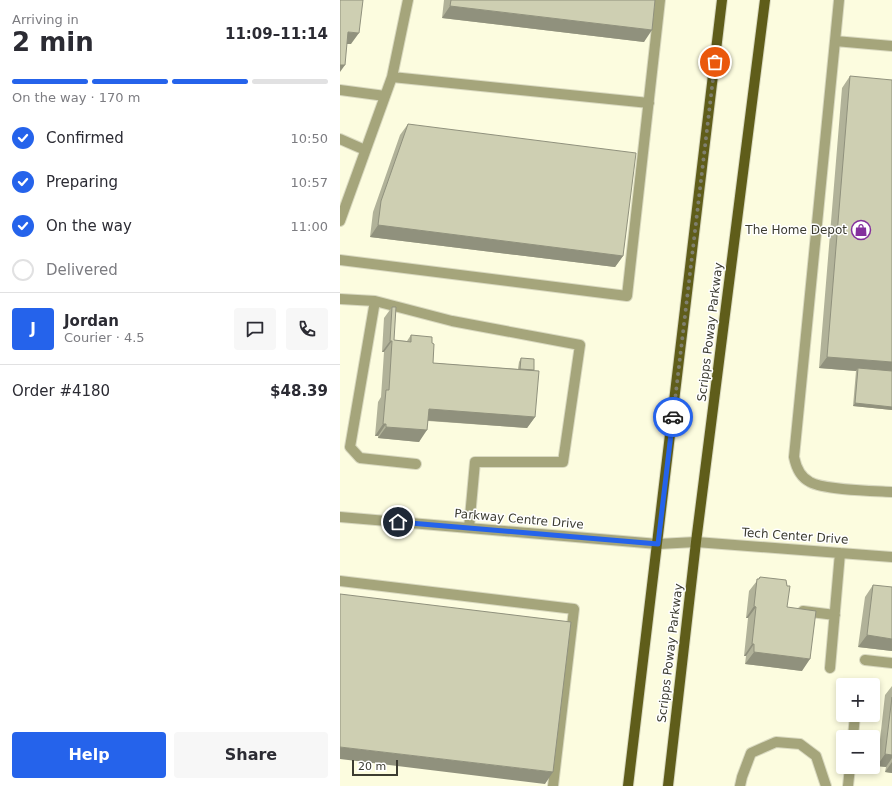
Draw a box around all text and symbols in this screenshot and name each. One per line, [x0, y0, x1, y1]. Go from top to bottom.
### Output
text: Arriving in [12, 12, 79, 27]
text: 11:09–11:14 [225, 25, 328, 43]
text: 2 min [12, 27, 94, 57]
pin [698, 45, 732, 79]
icon: bag [704, 51, 726, 73]
text: On the way · 170 m [12, 90, 140, 105]
icon: check [12, 127, 34, 149]
text: Confirmed [46, 129, 124, 147]
text: 10:50 [291, 131, 328, 146]
icon: check [12, 171, 34, 193]
text: Preparing [46, 173, 118, 191]
text: 10:57 [291, 175, 328, 190]
icon: check [12, 215, 34, 237]
text: On the way [46, 217, 132, 235]
text: 11:00 [291, 219, 328, 234]
shop icon: The Home Depot [850, 219, 872, 241]
place label: The Home Depot [744, 223, 847, 237]
text: Delivered [46, 261, 118, 279]
street label: Scripps Poway Parkway [695, 262, 725, 402]
button: chat [234, 308, 276, 350]
button: phone [286, 308, 328, 350]
text: Jordan [64, 312, 119, 330]
text: J [30, 320, 36, 338]
text: Courier · 4.5 [64, 330, 145, 345]
text: Order #4180 [12, 382, 110, 400]
text: $48.39 [270, 382, 328, 400]
courier [653, 397, 693, 437]
icon: car [662, 406, 684, 428]
pin [381, 505, 415, 539]
street label: Parkway Centre Drive [454, 506, 584, 532]
icon: home [387, 511, 409, 533]
street label: Tech Center Drive [740, 525, 849, 547]
street label: Scripps Poway Parkway [655, 583, 685, 723]
map controls [836, 678, 880, 774]
button: + [836, 678, 880, 722]
button: − [836, 730, 880, 774]
button: Help [12, 732, 166, 778]
button: Share [174, 732, 328, 778]
scale bar [352, 758, 398, 777]
text: 20 m [358, 760, 386, 773]

